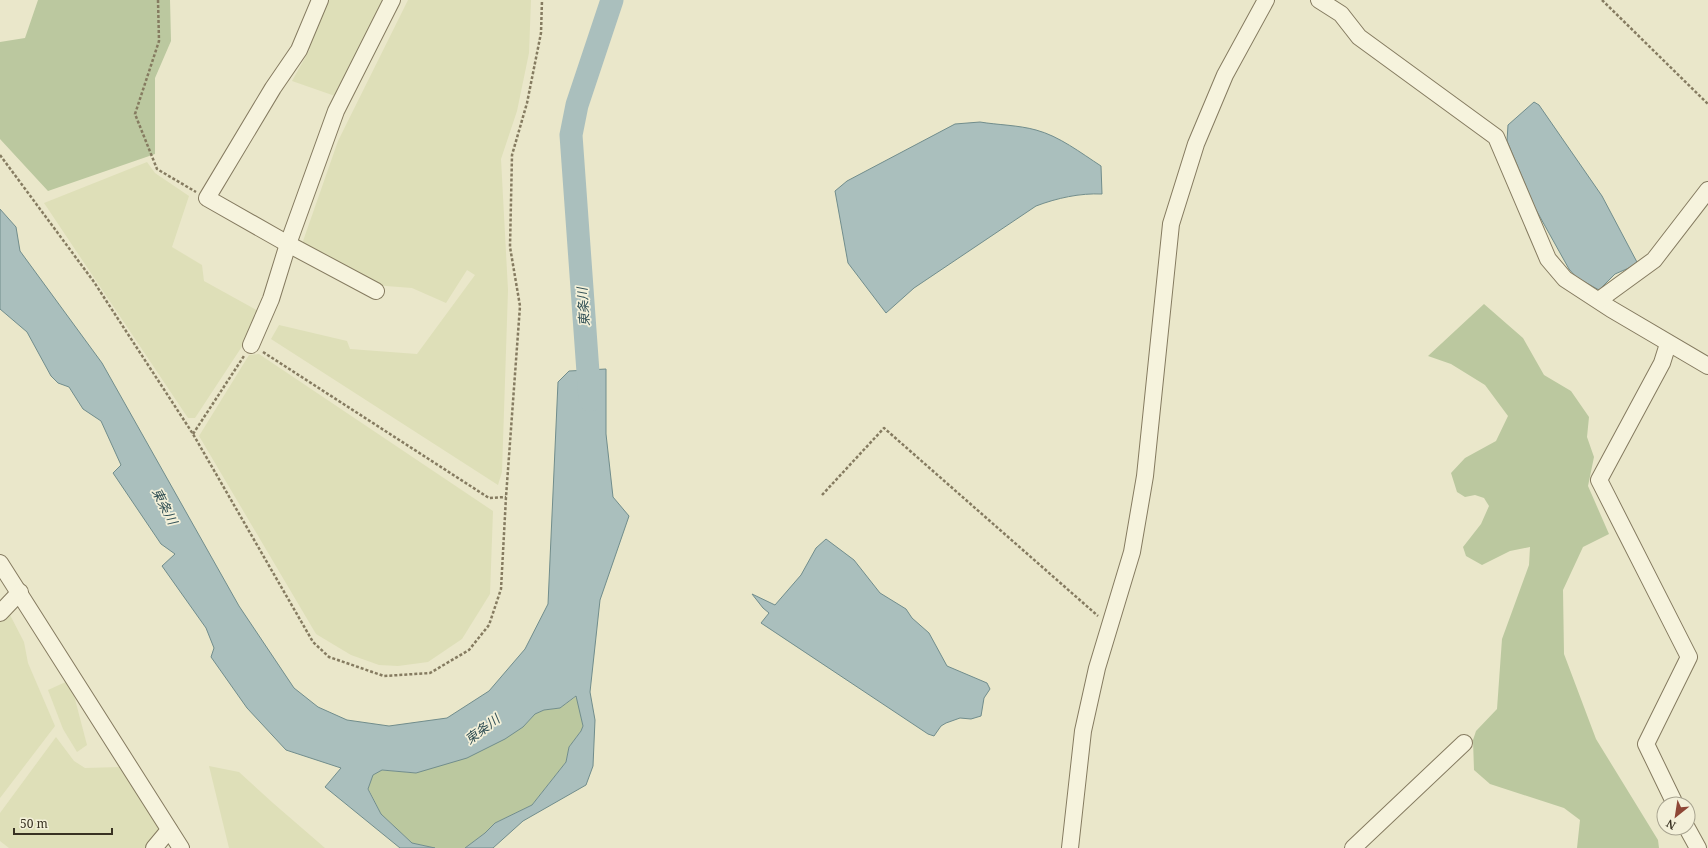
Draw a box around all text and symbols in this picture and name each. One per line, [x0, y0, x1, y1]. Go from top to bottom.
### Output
water label: 東条川 [573, 285, 593, 327]
water label: 東条川 [148, 485, 183, 529]
water label: 東条川 [461, 709, 505, 748]
north arrow [1656, 796, 1696, 836]
scale bar [14, 810, 112, 836]
text: 50 m [20, 815, 48, 832]
text: N [1663, 816, 1678, 834]

